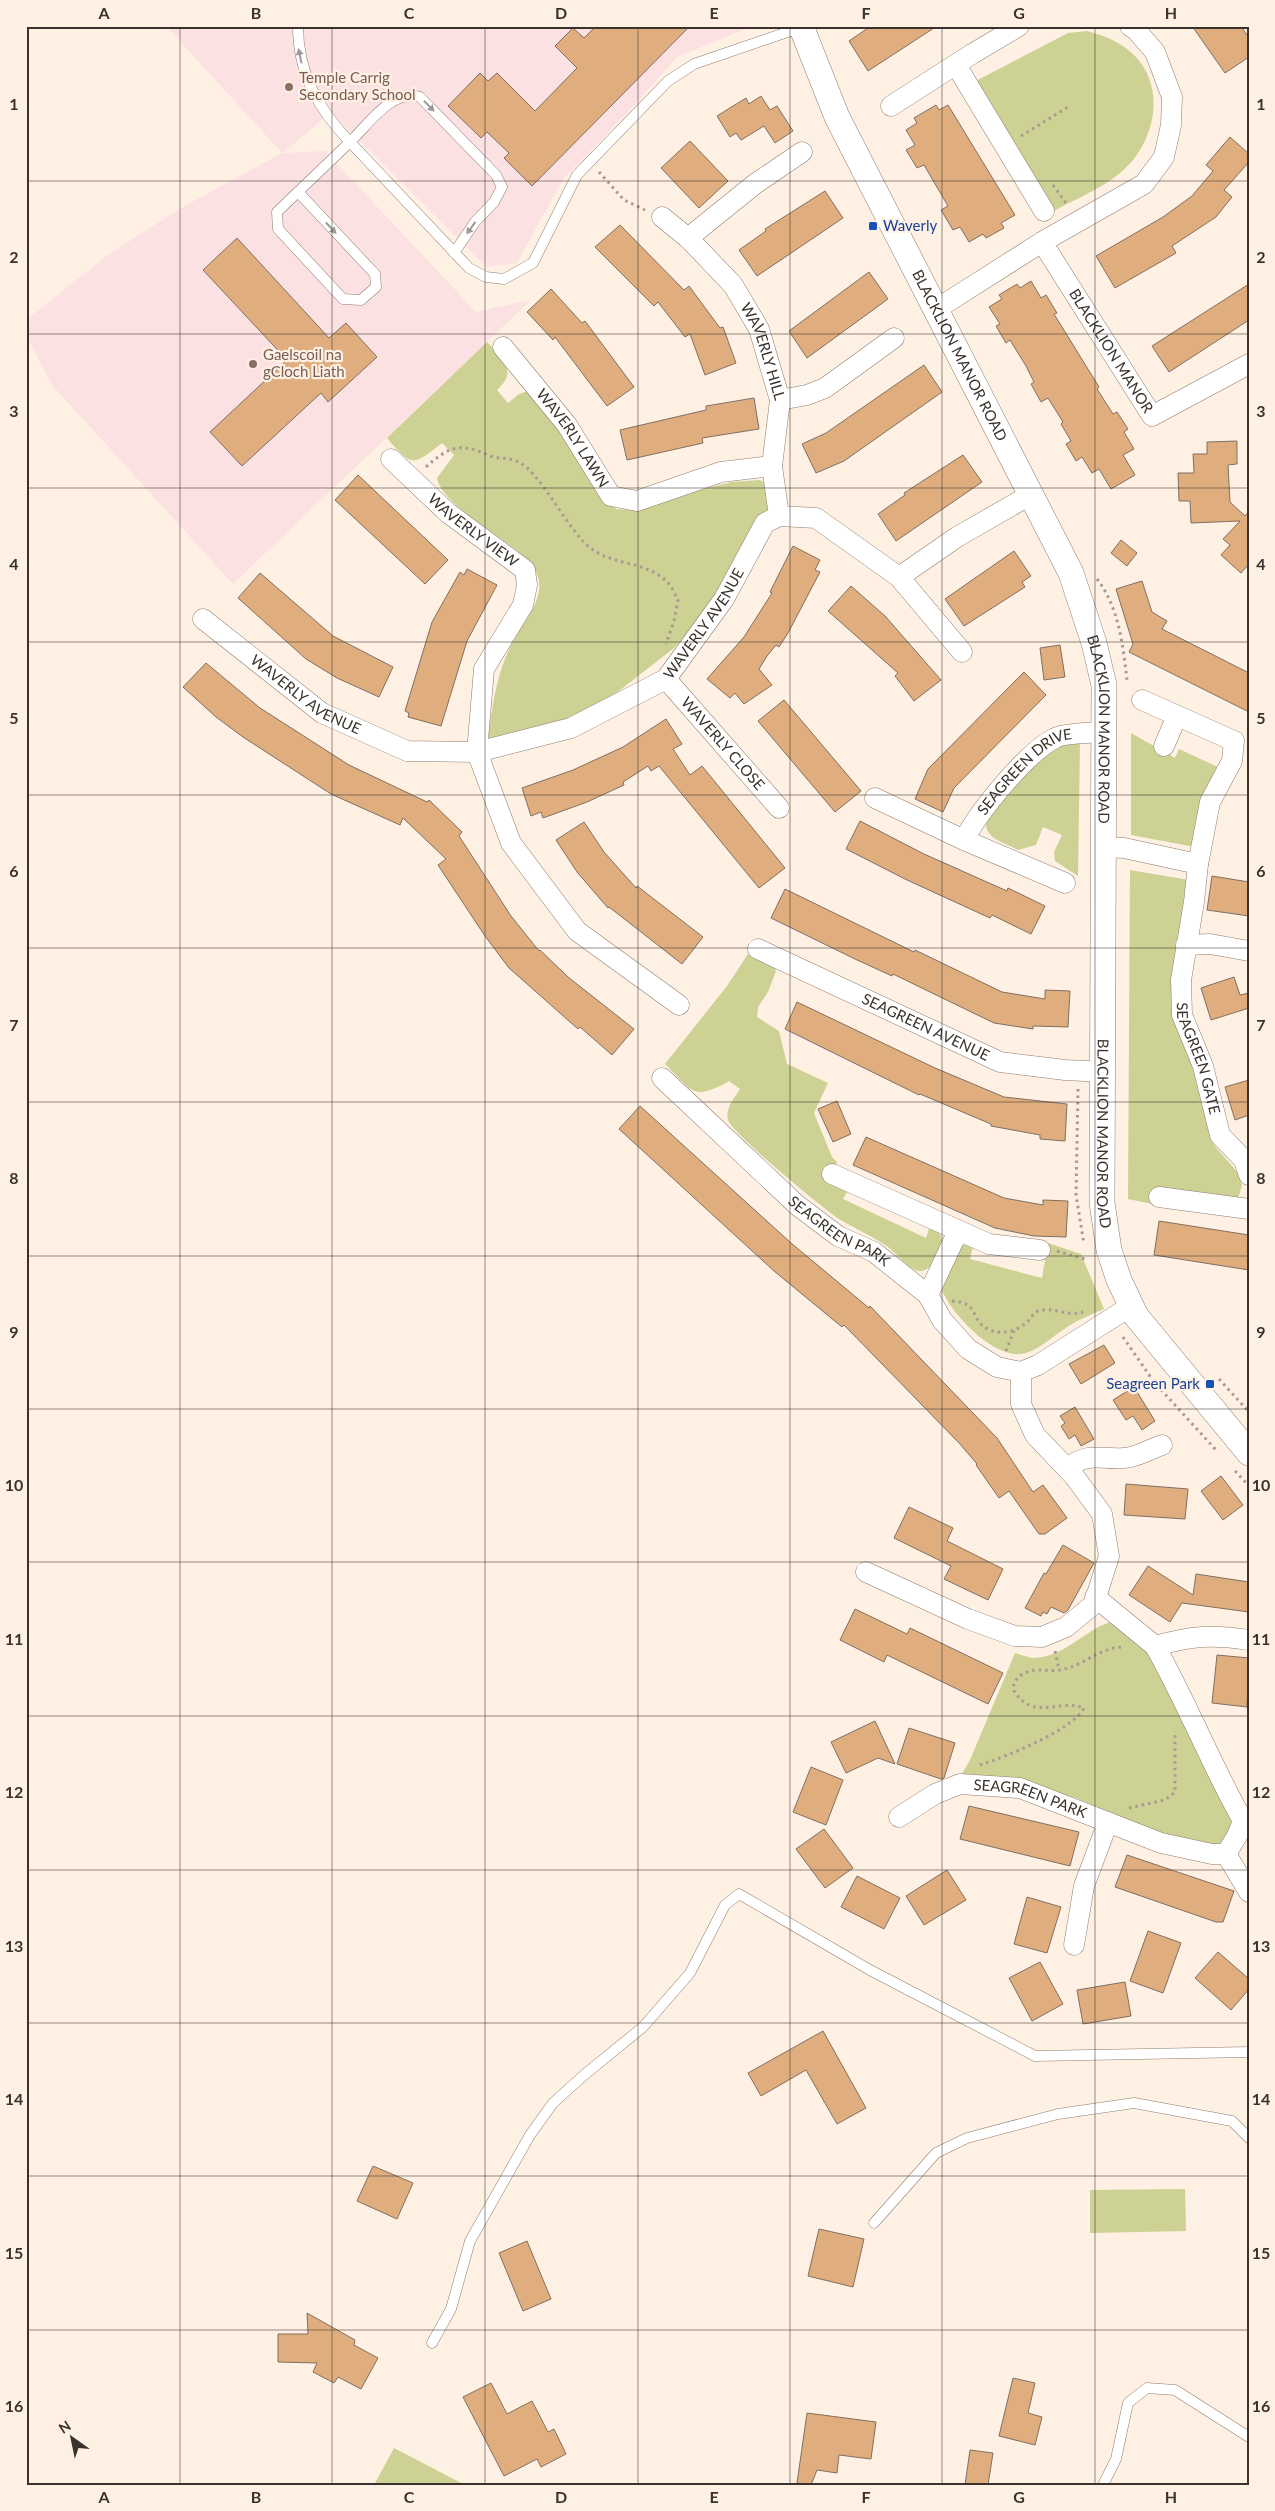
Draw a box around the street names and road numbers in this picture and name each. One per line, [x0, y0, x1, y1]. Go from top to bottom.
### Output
street label: BLACKLION MANOR ROAD [909, 267, 1012, 444]
street label: BLACKLION MANOR [1066, 285, 1158, 416]
street label: WAVERLY HILL [737, 299, 790, 402]
street label: WAVERLY LAWN [533, 385, 613, 490]
street label: WAVERLY VIEW [425, 489, 523, 570]
street label: WAVERLY AVENUE [659, 565, 747, 682]
street label: BLACKLION MANOR ROAD [1084, 632, 1115, 824]
street label: WAVERLY AVENUE [247, 650, 364, 737]
street label: WAVERLY CLOSE [678, 693, 769, 793]
street label: SEAGREEN DRIVE [973, 724, 1073, 818]
street label: SEAGREEN AVENUE [859, 989, 993, 1064]
street label: SEAGREEN GATE [1174, 1002, 1225, 1116]
street label: BLACKLION MANOR ROAD [1094, 1039, 1116, 1230]
street label: SEAGREEN PARK [785, 1191, 894, 1269]
street label: SEAGREEN PARK [973, 1775, 1090, 1821]

